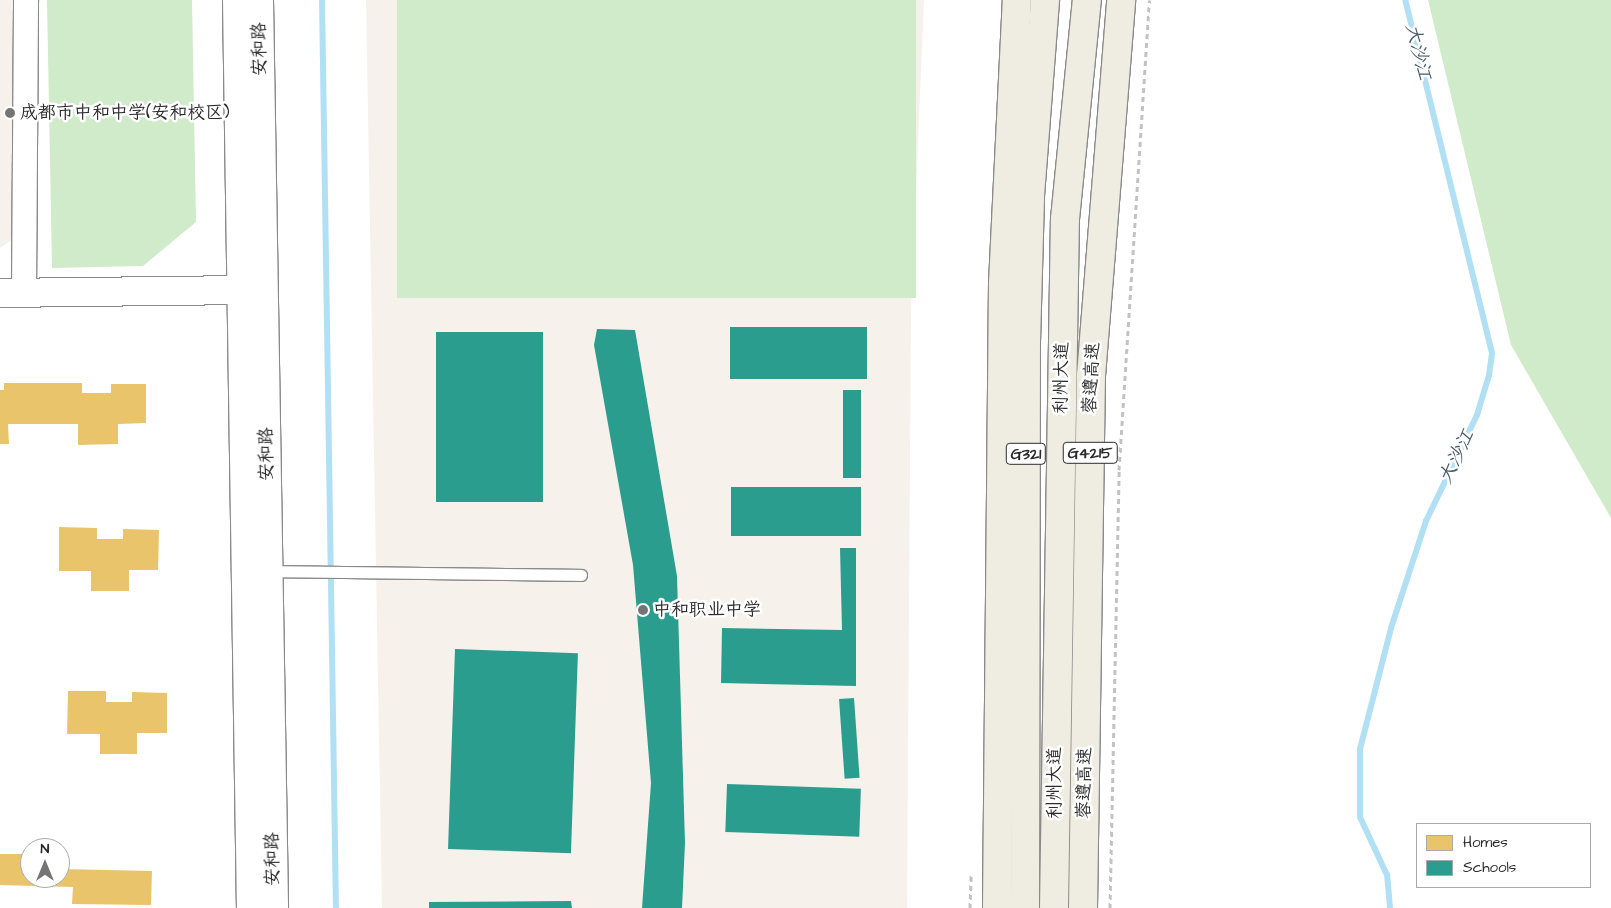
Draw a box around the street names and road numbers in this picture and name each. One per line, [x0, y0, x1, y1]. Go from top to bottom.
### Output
street label: 安和路 [249, 22, 271, 76]
street label: 蓉遵高速 [1079, 341, 1105, 415]
street label: 利州大道 [1051, 342, 1073, 414]
street label: 安和路 [256, 427, 278, 481]
road number: G4215 [1062, 439, 1118, 466]
road number: G321 [1005, 440, 1047, 468]
street label: 利州大道 [1044, 747, 1066, 819]
street label: 蓉遵高速 [1074, 747, 1096, 819]
street label: 安和路 [262, 832, 284, 886]

